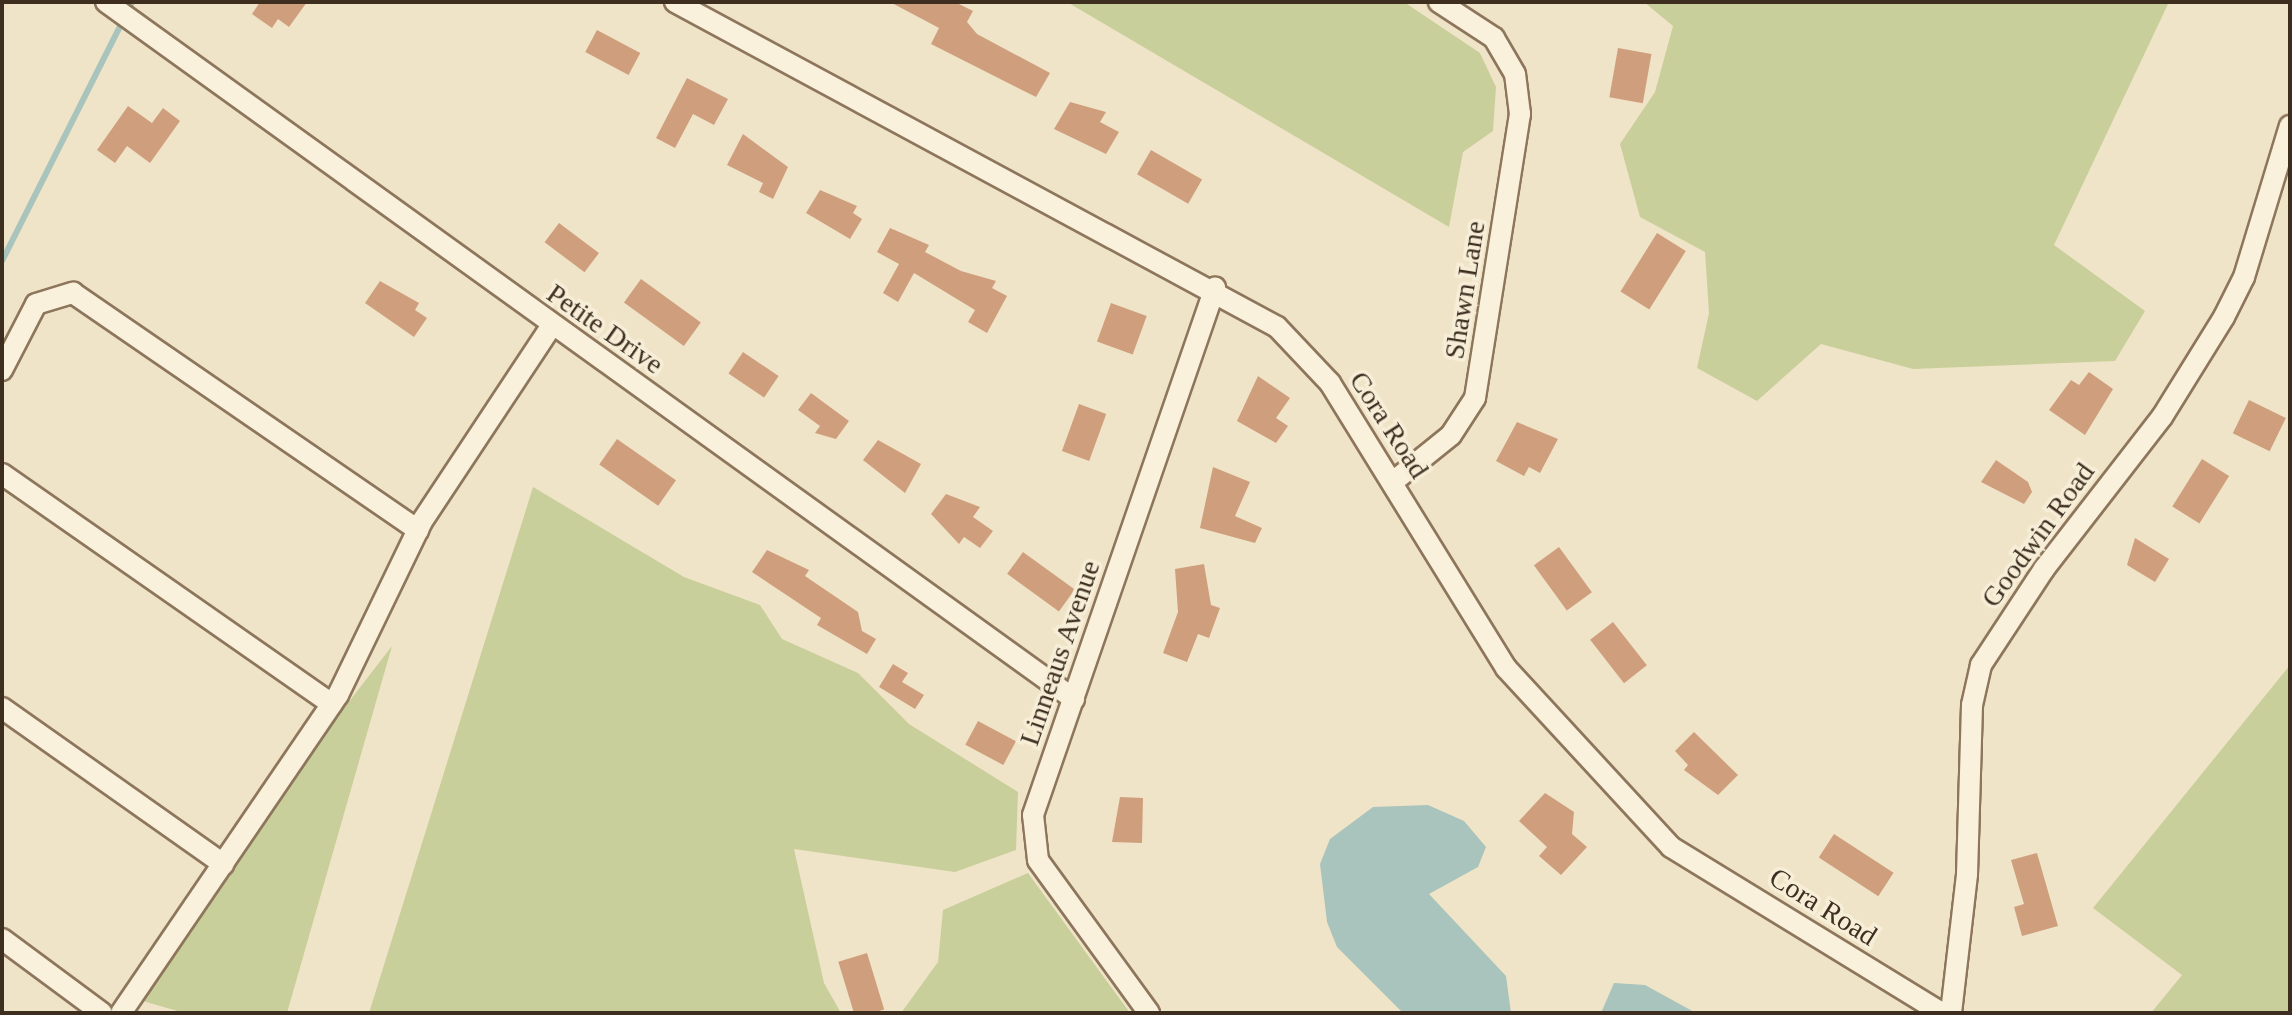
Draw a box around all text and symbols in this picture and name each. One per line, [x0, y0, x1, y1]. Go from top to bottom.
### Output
street label: Shawn Lane [1438, 219, 1492, 361]
street label: Petite Drive [540, 277, 670, 381]
street label: Cora Road [1342, 365, 1436, 485]
street label: Goodwin Road [1974, 456, 2102, 614]
street label: Linneaus Avenue [1012, 556, 1108, 750]
street label: Cora Road [1763, 861, 1883, 953]

